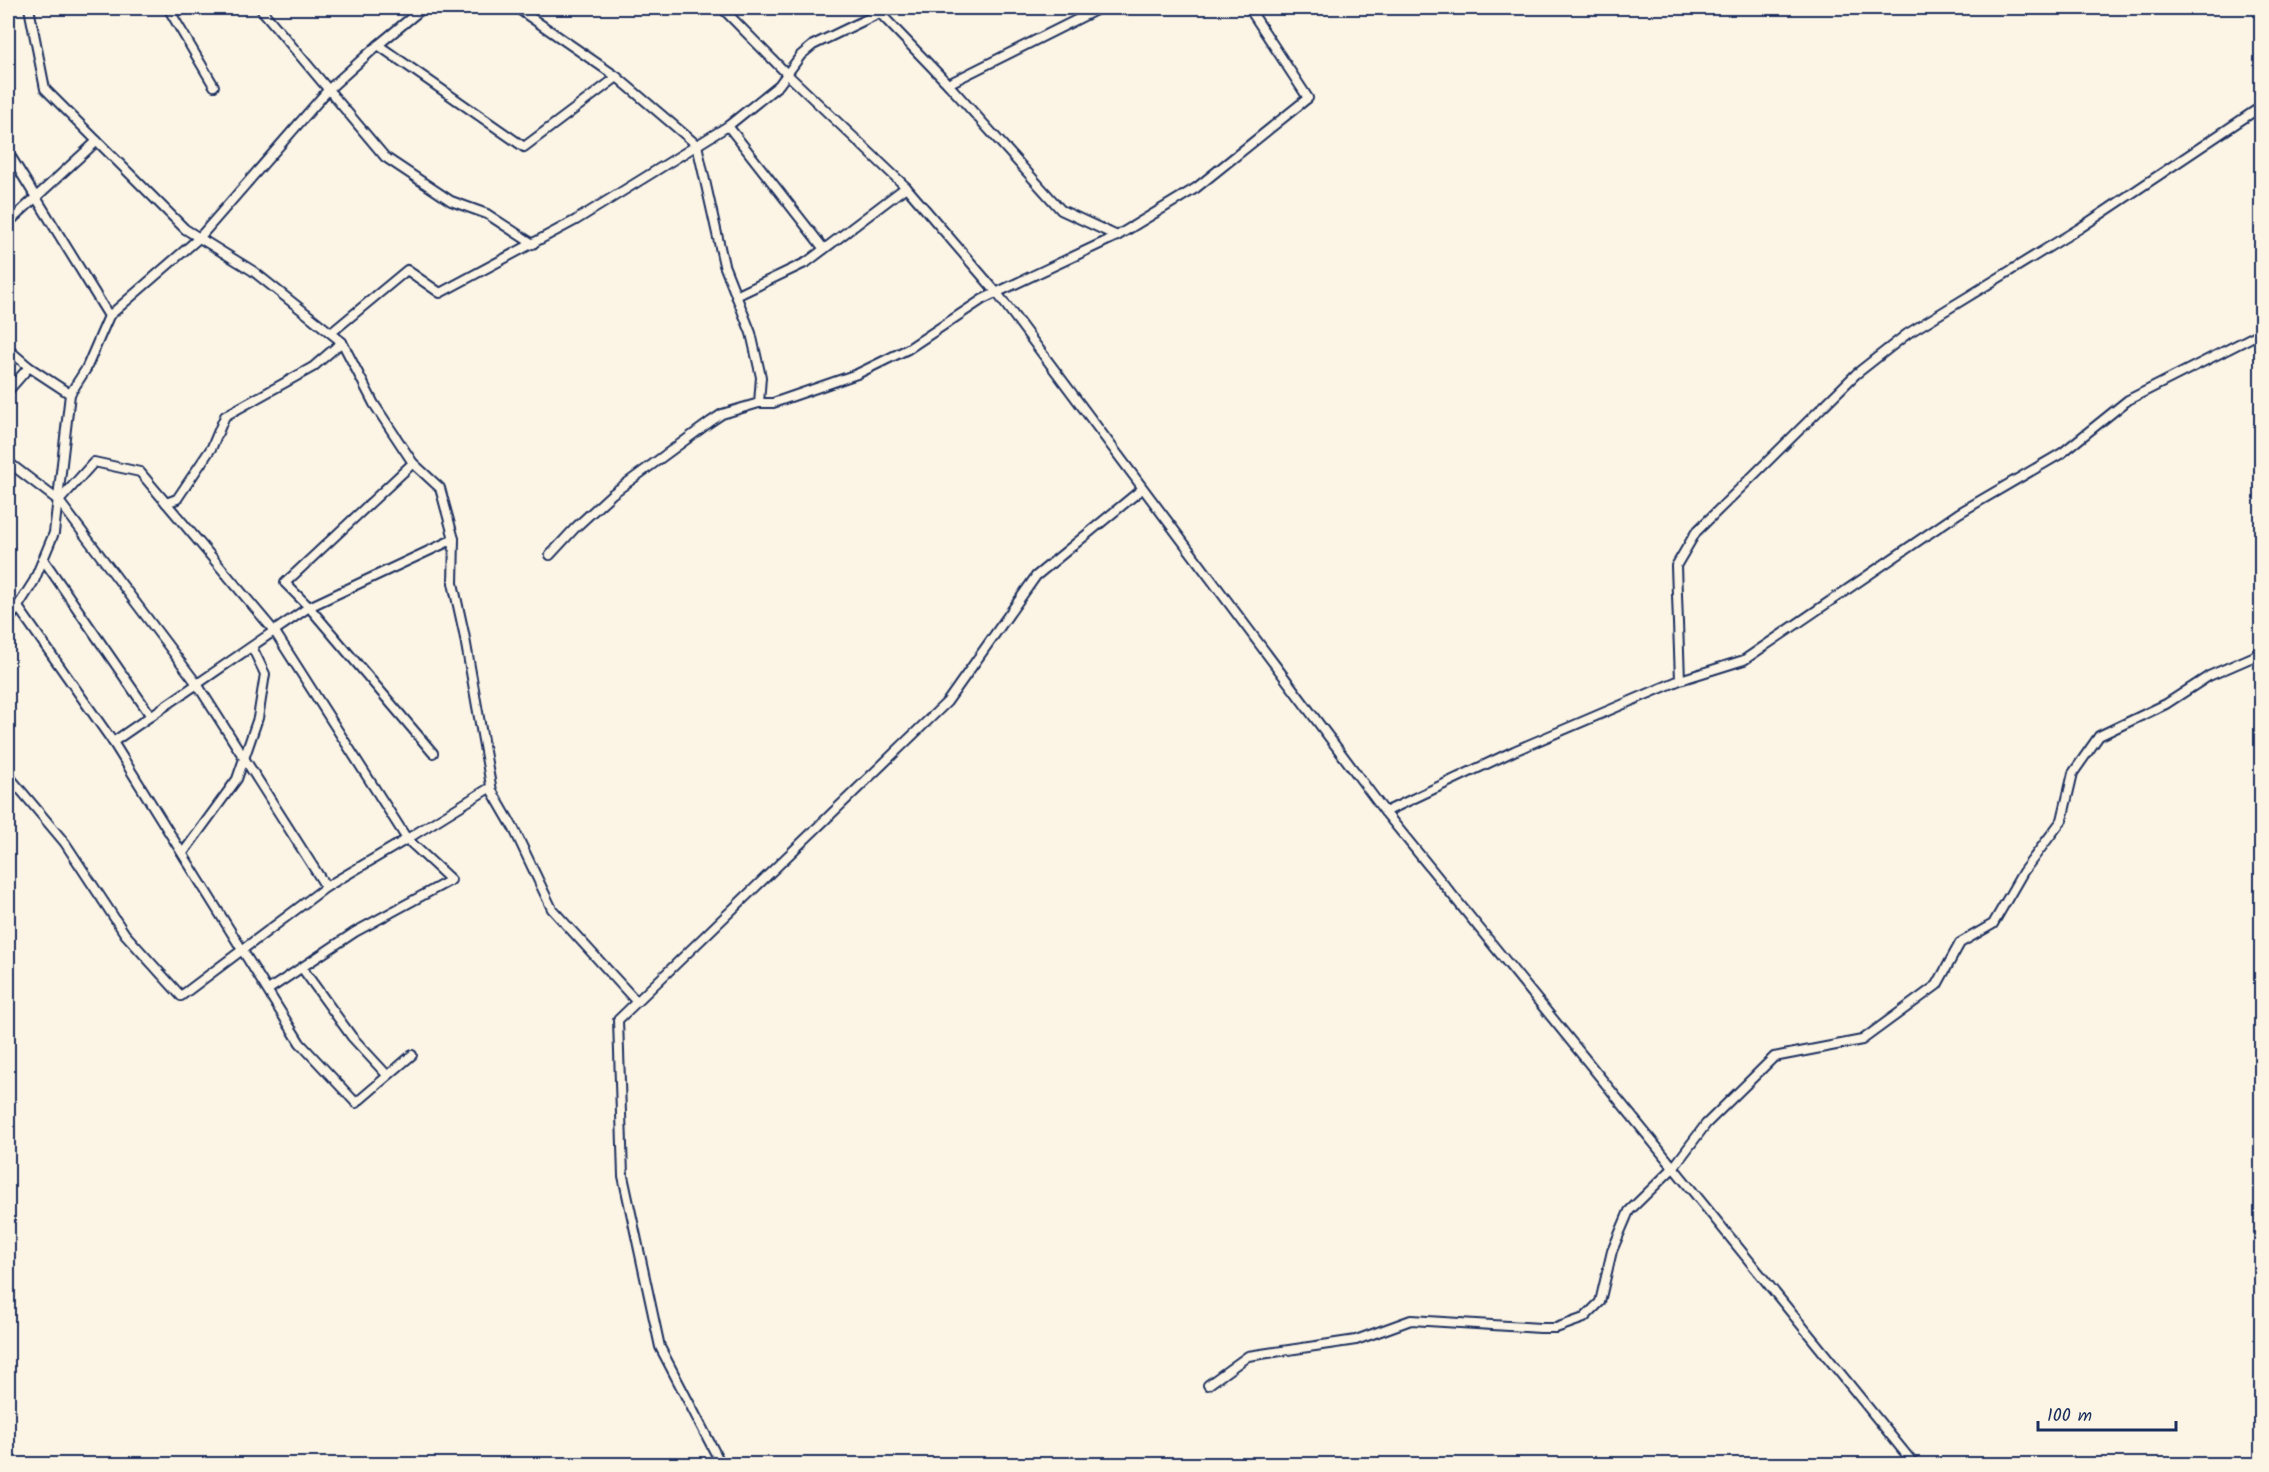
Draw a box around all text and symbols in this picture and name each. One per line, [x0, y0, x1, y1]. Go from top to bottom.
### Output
scale bar [2038, 1394, 2176, 1432]
text: 100 m [2047, 1402, 2092, 1431]

